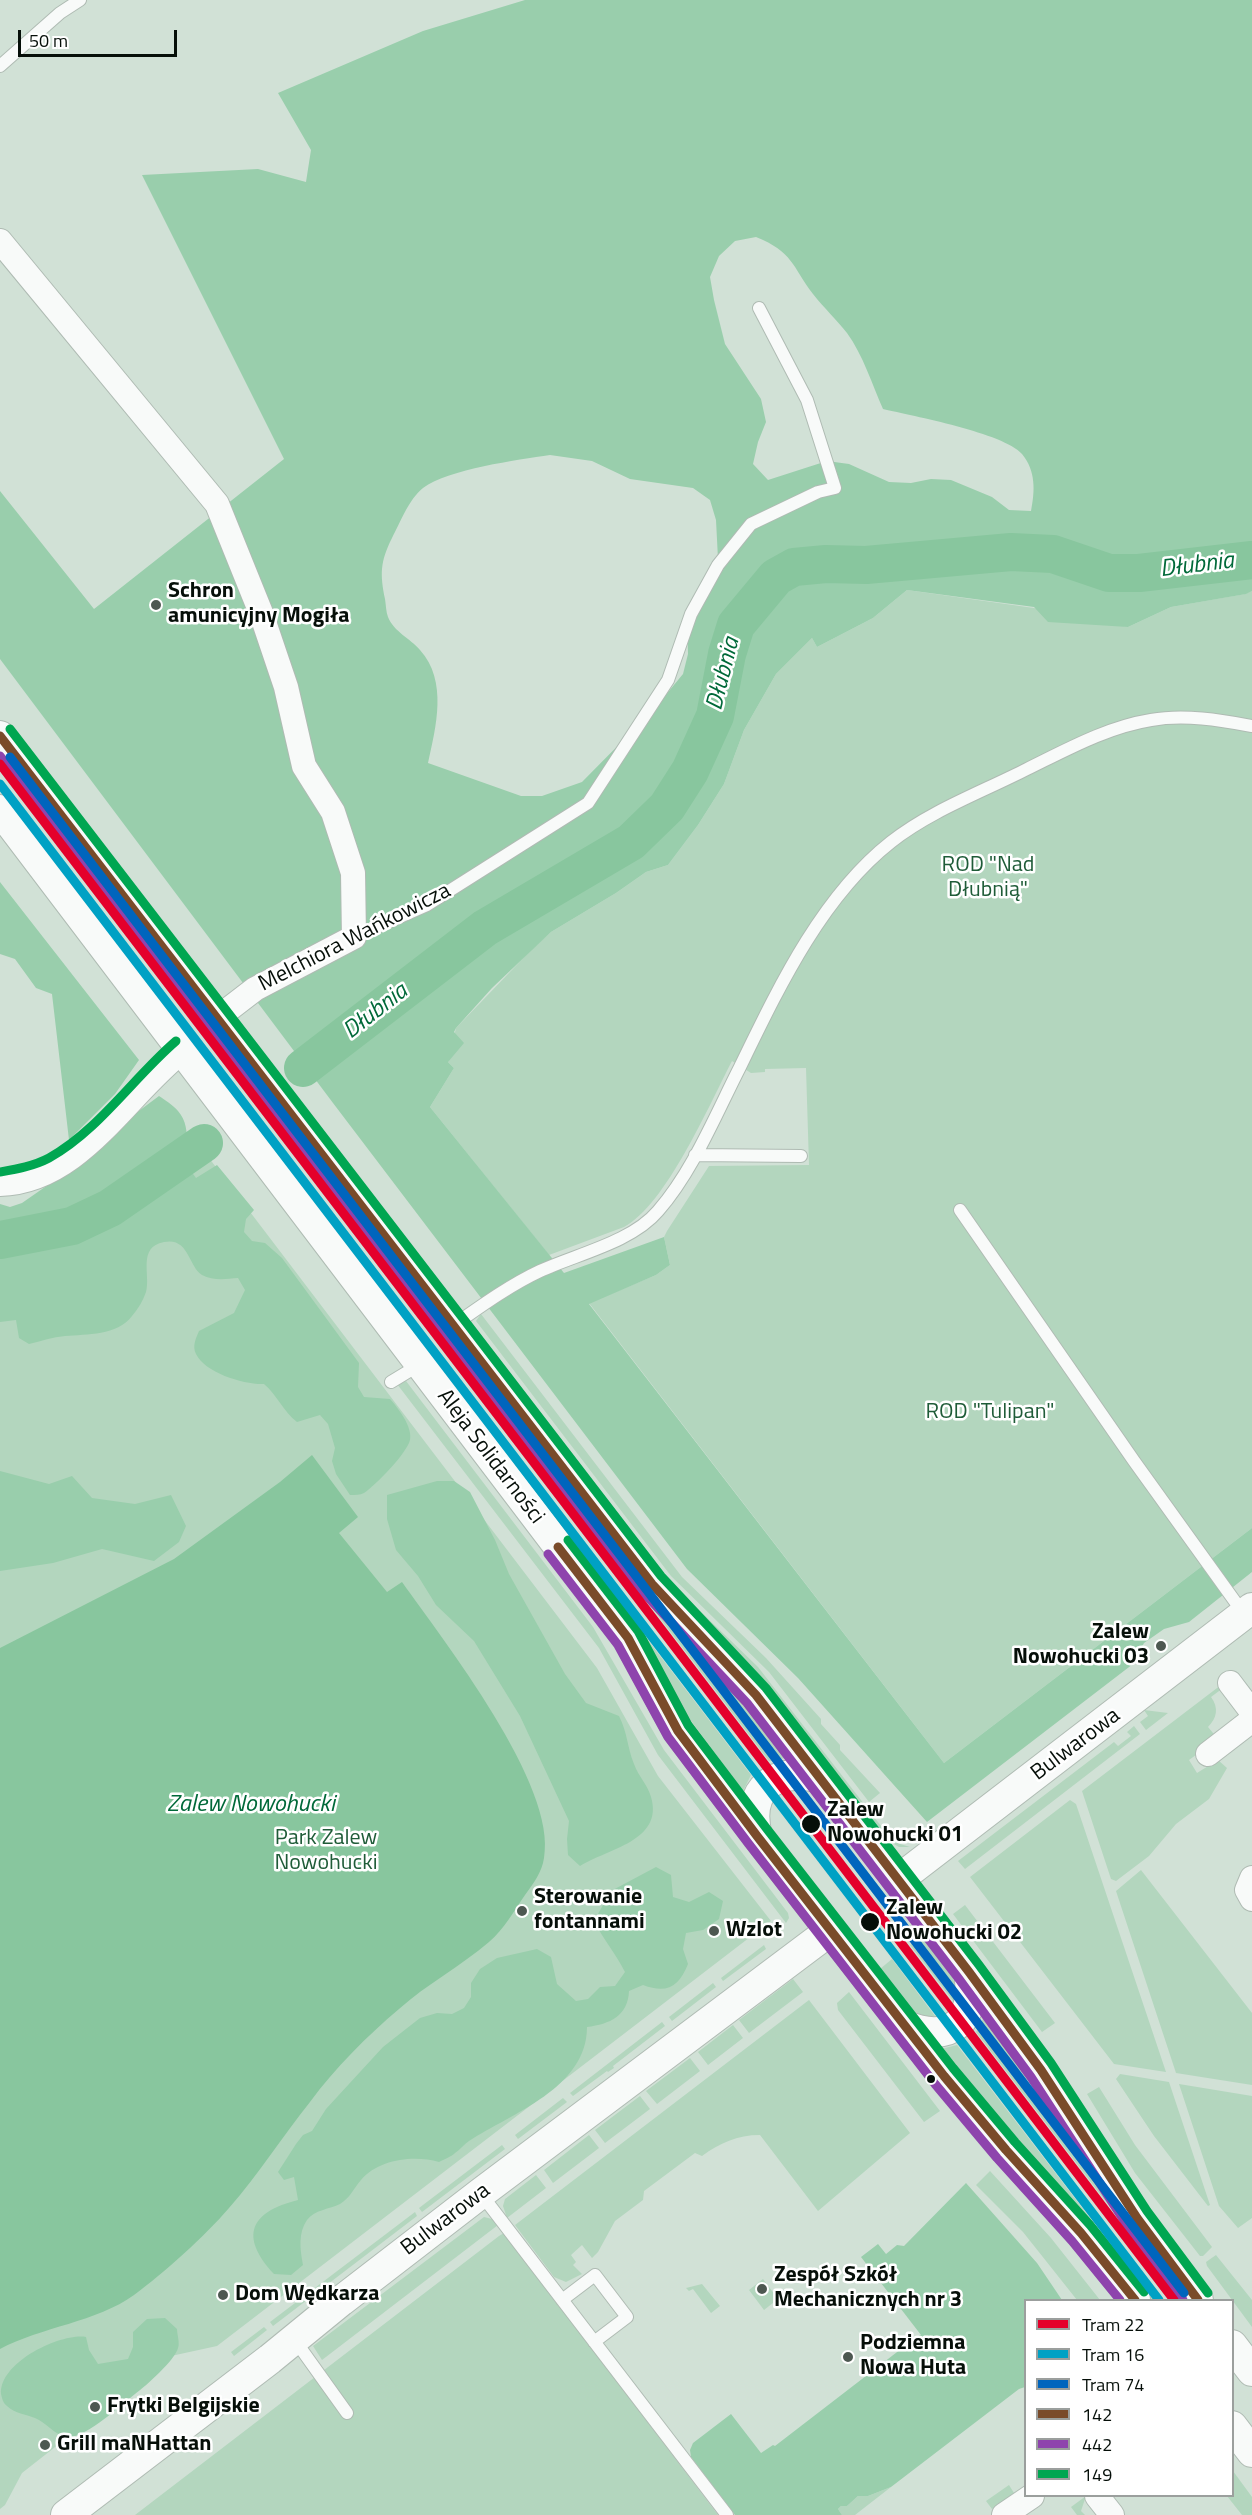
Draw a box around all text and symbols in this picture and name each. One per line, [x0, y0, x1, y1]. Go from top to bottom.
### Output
scale bar [21, 18, 180, 56]
text: 50 m [29, 27, 68, 54]
water label: Dłubnia [1159, 547, 1235, 585]
place label: Schron amunicyjny Mogiła [168, 579, 350, 630]
marker: Schron amunicyjny Mogiła [149, 598, 163, 612]
water label: Dłubnia [701, 635, 747, 713]
park label: ROD "Nad Dłubnią" [942, 853, 1034, 904]
street label: Melchiora Wańkowicza [255, 878, 455, 998]
water label: Dłubnia [338, 978, 414, 1046]
street label: Aleja Solidarności [431, 1384, 549, 1530]
park label: ROD "Tulipan" [926, 1400, 1054, 1426]
place label: Zalew Nowohucki 03 [1013, 1620, 1149, 1672]
marker: Zalew Nowohucki 03 [1154, 1639, 1168, 1653]
street label: Bulwarowa [1026, 1703, 1126, 1787]
water label: Zalew Nowohucki [167, 1791, 335, 1819]
place label: Zalew Nowohucki 01 [827, 1798, 963, 1850]
marker: Zalew Nowohucki 01 [800, 1813, 822, 1835]
park label: Park Zalew Nowohucki [275, 1826, 377, 1878]
place label: Sterowanie fontannami [534, 1885, 645, 1936]
place label: Zalew Nowohucki 02 [886, 1896, 1022, 1948]
marker: Sterowanie fontannami [515, 1904, 529, 1918]
marker: Zalew Nowohucki 02 [859, 1911, 881, 1933]
place label: Wzlot [726, 1918, 782, 1944]
marker: Wzlot [707, 1924, 721, 1938]
unlabelled marker [925, 2073, 937, 2085]
street label: Bulwarowa [396, 2178, 496, 2262]
place label: Zespół Szkół Mechanicznych nr 3 [774, 2263, 962, 2314]
place label: Dom Wędkarza [235, 2282, 379, 2308]
marker: Zespół Szkół Mechanicznych nr 3 [755, 2282, 769, 2296]
marker: Dom Wędkarza [216, 2288, 230, 2302]
legend [1024, 2299, 1234, 2497]
text: Tram 22 [1082, 2311, 1144, 2338]
place label: Podziemna Nowa Huta [860, 2331, 966, 2382]
text: Tram 16 [1082, 2341, 1144, 2368]
marker: Podziemna Nowa Huta [841, 2350, 855, 2364]
text: Tram 74 [1082, 2371, 1144, 2398]
place label: Frytki Belgijskie [107, 2394, 260, 2420]
marker: Frytki Belgijskie [88, 2400, 102, 2414]
text: 142 [1082, 2401, 1112, 2428]
text: 442 [1082, 2431, 1112, 2458]
place label: Grill maNHattan [57, 2432, 212, 2458]
marker: Grill maNHattan [38, 2438, 52, 2452]
text: 149 [1082, 2461, 1112, 2488]

